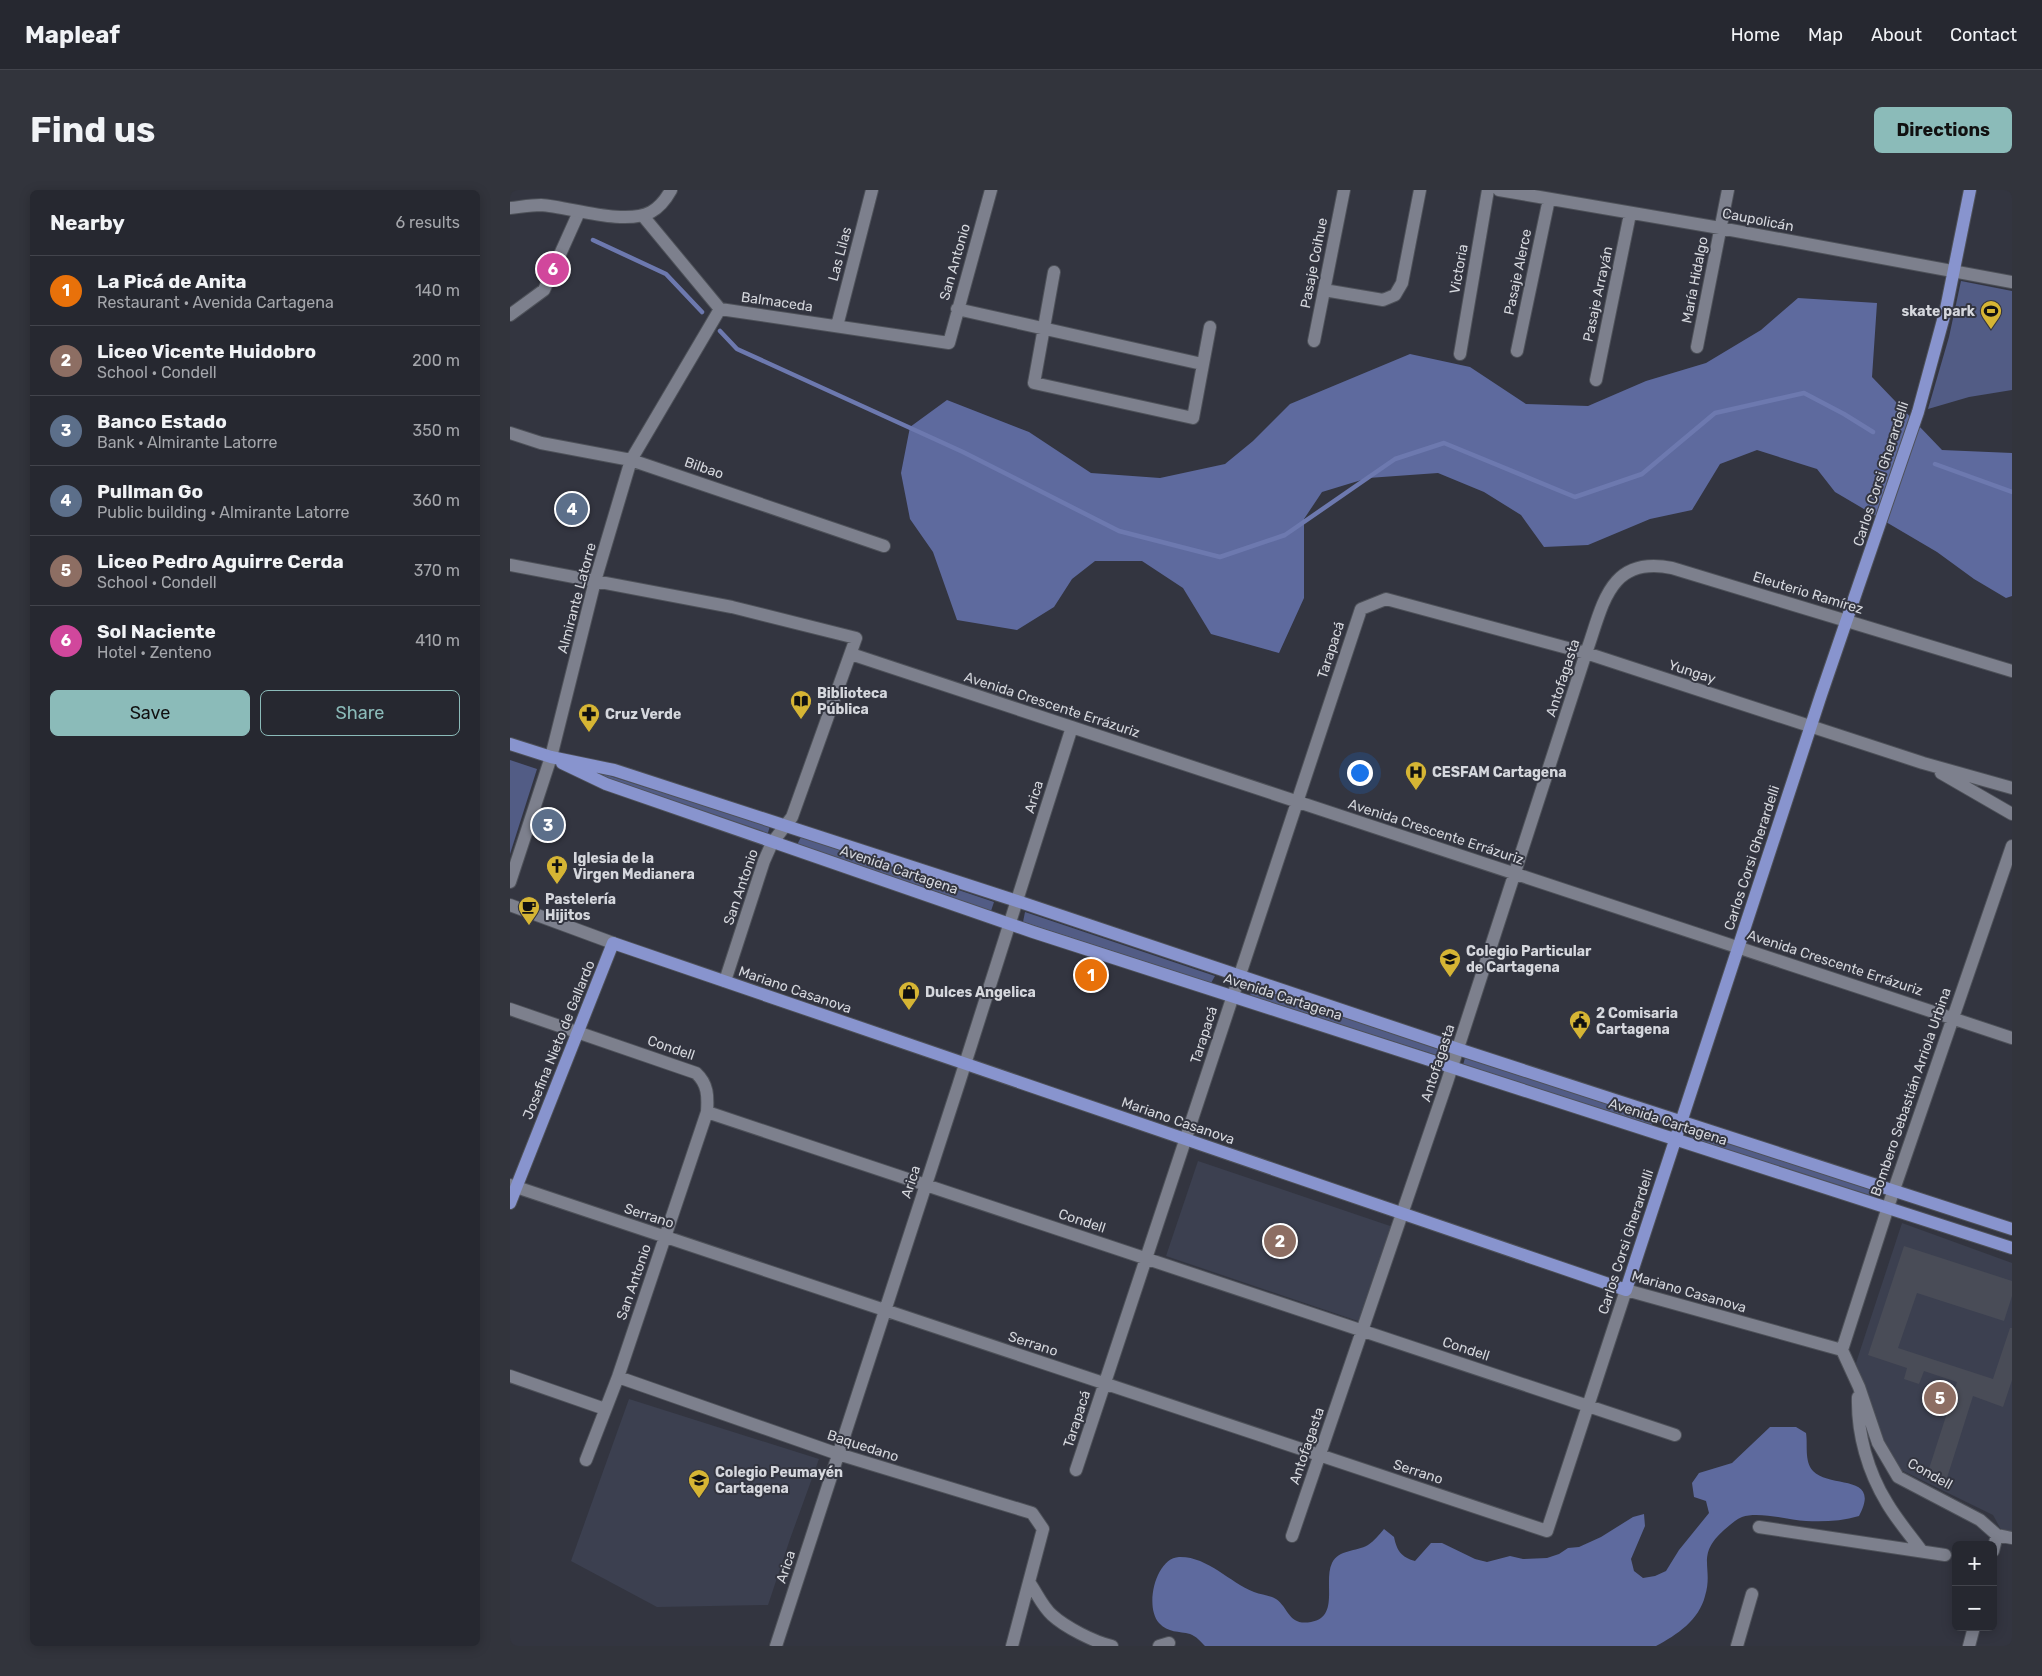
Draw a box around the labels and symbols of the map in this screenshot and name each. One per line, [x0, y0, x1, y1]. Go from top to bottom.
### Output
street label: Caupolicán [1721, 205, 1795, 235]
street label: Pasaje Coihue [1297, 216, 1331, 310]
street label: San Antonio [936, 222, 974, 302]
street label: Las Lilas [825, 225, 855, 283]
street label: Pasaje Alerce [1501, 227, 1535, 317]
street label: María Hidalgo [1678, 235, 1712, 325]
street label: Victoria [1446, 243, 1472, 295]
street label: Pasaje Arrayán [1580, 245, 1616, 343]
pin: 6 [537, 250, 569, 288]
street label: Balmaceda [740, 289, 814, 315]
sports icon: skate park [1979, 299, 2003, 330]
place label: skate park [1902, 303, 1976, 320]
street label: Carlos Corsi Gherardelli [1850, 399, 1912, 549]
street label: Bilbao [682, 453, 726, 483]
pin: 4 [556, 490, 588, 528]
street label: Almirante Latorre [554, 541, 600, 655]
street label: Eleuterio Ramírez [1751, 568, 1865, 618]
street label: Tarapacá [1314, 619, 1348, 681]
street label: Antofagasta [1542, 637, 1584, 719]
street label: Yungay [1666, 656, 1718, 688]
street label: Avenida Crescente Errázuriz [962, 668, 1142, 742]
place label: Biblioteca Pública [817, 685, 888, 718]
library icon: Biblioteca Pública [789, 689, 813, 720]
pharmacy icon: Cruz Verde [577, 702, 601, 733]
place label: Cruz Verde [605, 706, 681, 723]
your location [1347, 760, 1373, 786]
hospital icon: CESFAM Cartagena [1404, 760, 1428, 791]
place label: CESFAM Cartagena [1432, 764, 1566, 781]
street label: Arica [1021, 778, 1047, 816]
street label: Carlos Corsi Gherardelli [1721, 783, 1783, 933]
street label: Avenida Crescente Errázuriz [1346, 795, 1526, 869]
pin: 3 [532, 806, 564, 844]
street label: Avenida Cartagena [838, 842, 960, 898]
street label: San Antonio [720, 847, 762, 927]
place label: Iglesia de la Virgen Medianera [573, 850, 695, 883]
church icon: Iglesia de la Virgen Medianera [545, 854, 569, 885]
place label: Pastelería Hijitos [545, 891, 616, 924]
cafe icon: Pastelería Hijitos [517, 895, 541, 926]
street label: Avenida Crescente Errázuriz [1745, 926, 1925, 1000]
place label: Colegio Particular de Cartagena [1466, 943, 1592, 976]
school or university icon: Colegio Particular de Cartagena [1438, 947, 1462, 978]
pin: 1 [1075, 956, 1107, 994]
street label: Josefina Nieto de Gallardo [519, 958, 599, 1122]
street label: Mariano Casanova [736, 963, 854, 1017]
street label: Avenida Cartagena [1222, 970, 1344, 1024]
shop icon: Dulces Angelica [897, 980, 921, 1011]
place label: Dulces Angelica [925, 984, 1036, 1001]
street label: Bombero Sebastián Arriola Urbina [1867, 985, 1955, 1199]
street label: Tarapacá [1187, 1004, 1221, 1066]
place label: 2 Comisaria Cartagena [1596, 1005, 1678, 1038]
public building icon: 2 Comisaria Cartagena [1568, 1009, 1592, 1040]
street label: Antofagasta [1417, 1022, 1459, 1104]
street label: Condell [645, 1032, 697, 1064]
street label: Mariano Casanova [1119, 1094, 1237, 1148]
street label: Avenida Cartagena [1607, 1095, 1729, 1149]
street label: Arica [898, 1163, 924, 1201]
street label: Carlos Corsi Gherardelli [1595, 1167, 1657, 1317]
street label: Serrano [622, 1200, 676, 1232]
street label: Condell [1056, 1205, 1108, 1237]
pin: 2 [1264, 1222, 1296, 1260]
street label: San Antonio [613, 1242, 655, 1322]
street label: Mariano Casanova [1630, 1267, 1748, 1317]
street label: Serrano [1006, 1328, 1060, 1360]
street label: Condell [1440, 1333, 1492, 1365]
pin: 5 [1924, 1379, 1956, 1417]
street label: Tarapacá [1060, 1388, 1094, 1450]
street label: Antofagasta [1286, 1405, 1328, 1487]
street label: Baquedano [825, 1426, 901, 1466]
street label: Condell [1905, 1455, 1955, 1493]
street label: Serrano [1391, 1456, 1445, 1488]
place label: Colegio Peumayén Cartagena [715, 1464, 843, 1497]
school or university icon: Colegio Peumayén Cartagena [687, 1468, 711, 1499]
street label: Arica [773, 1548, 799, 1586]

